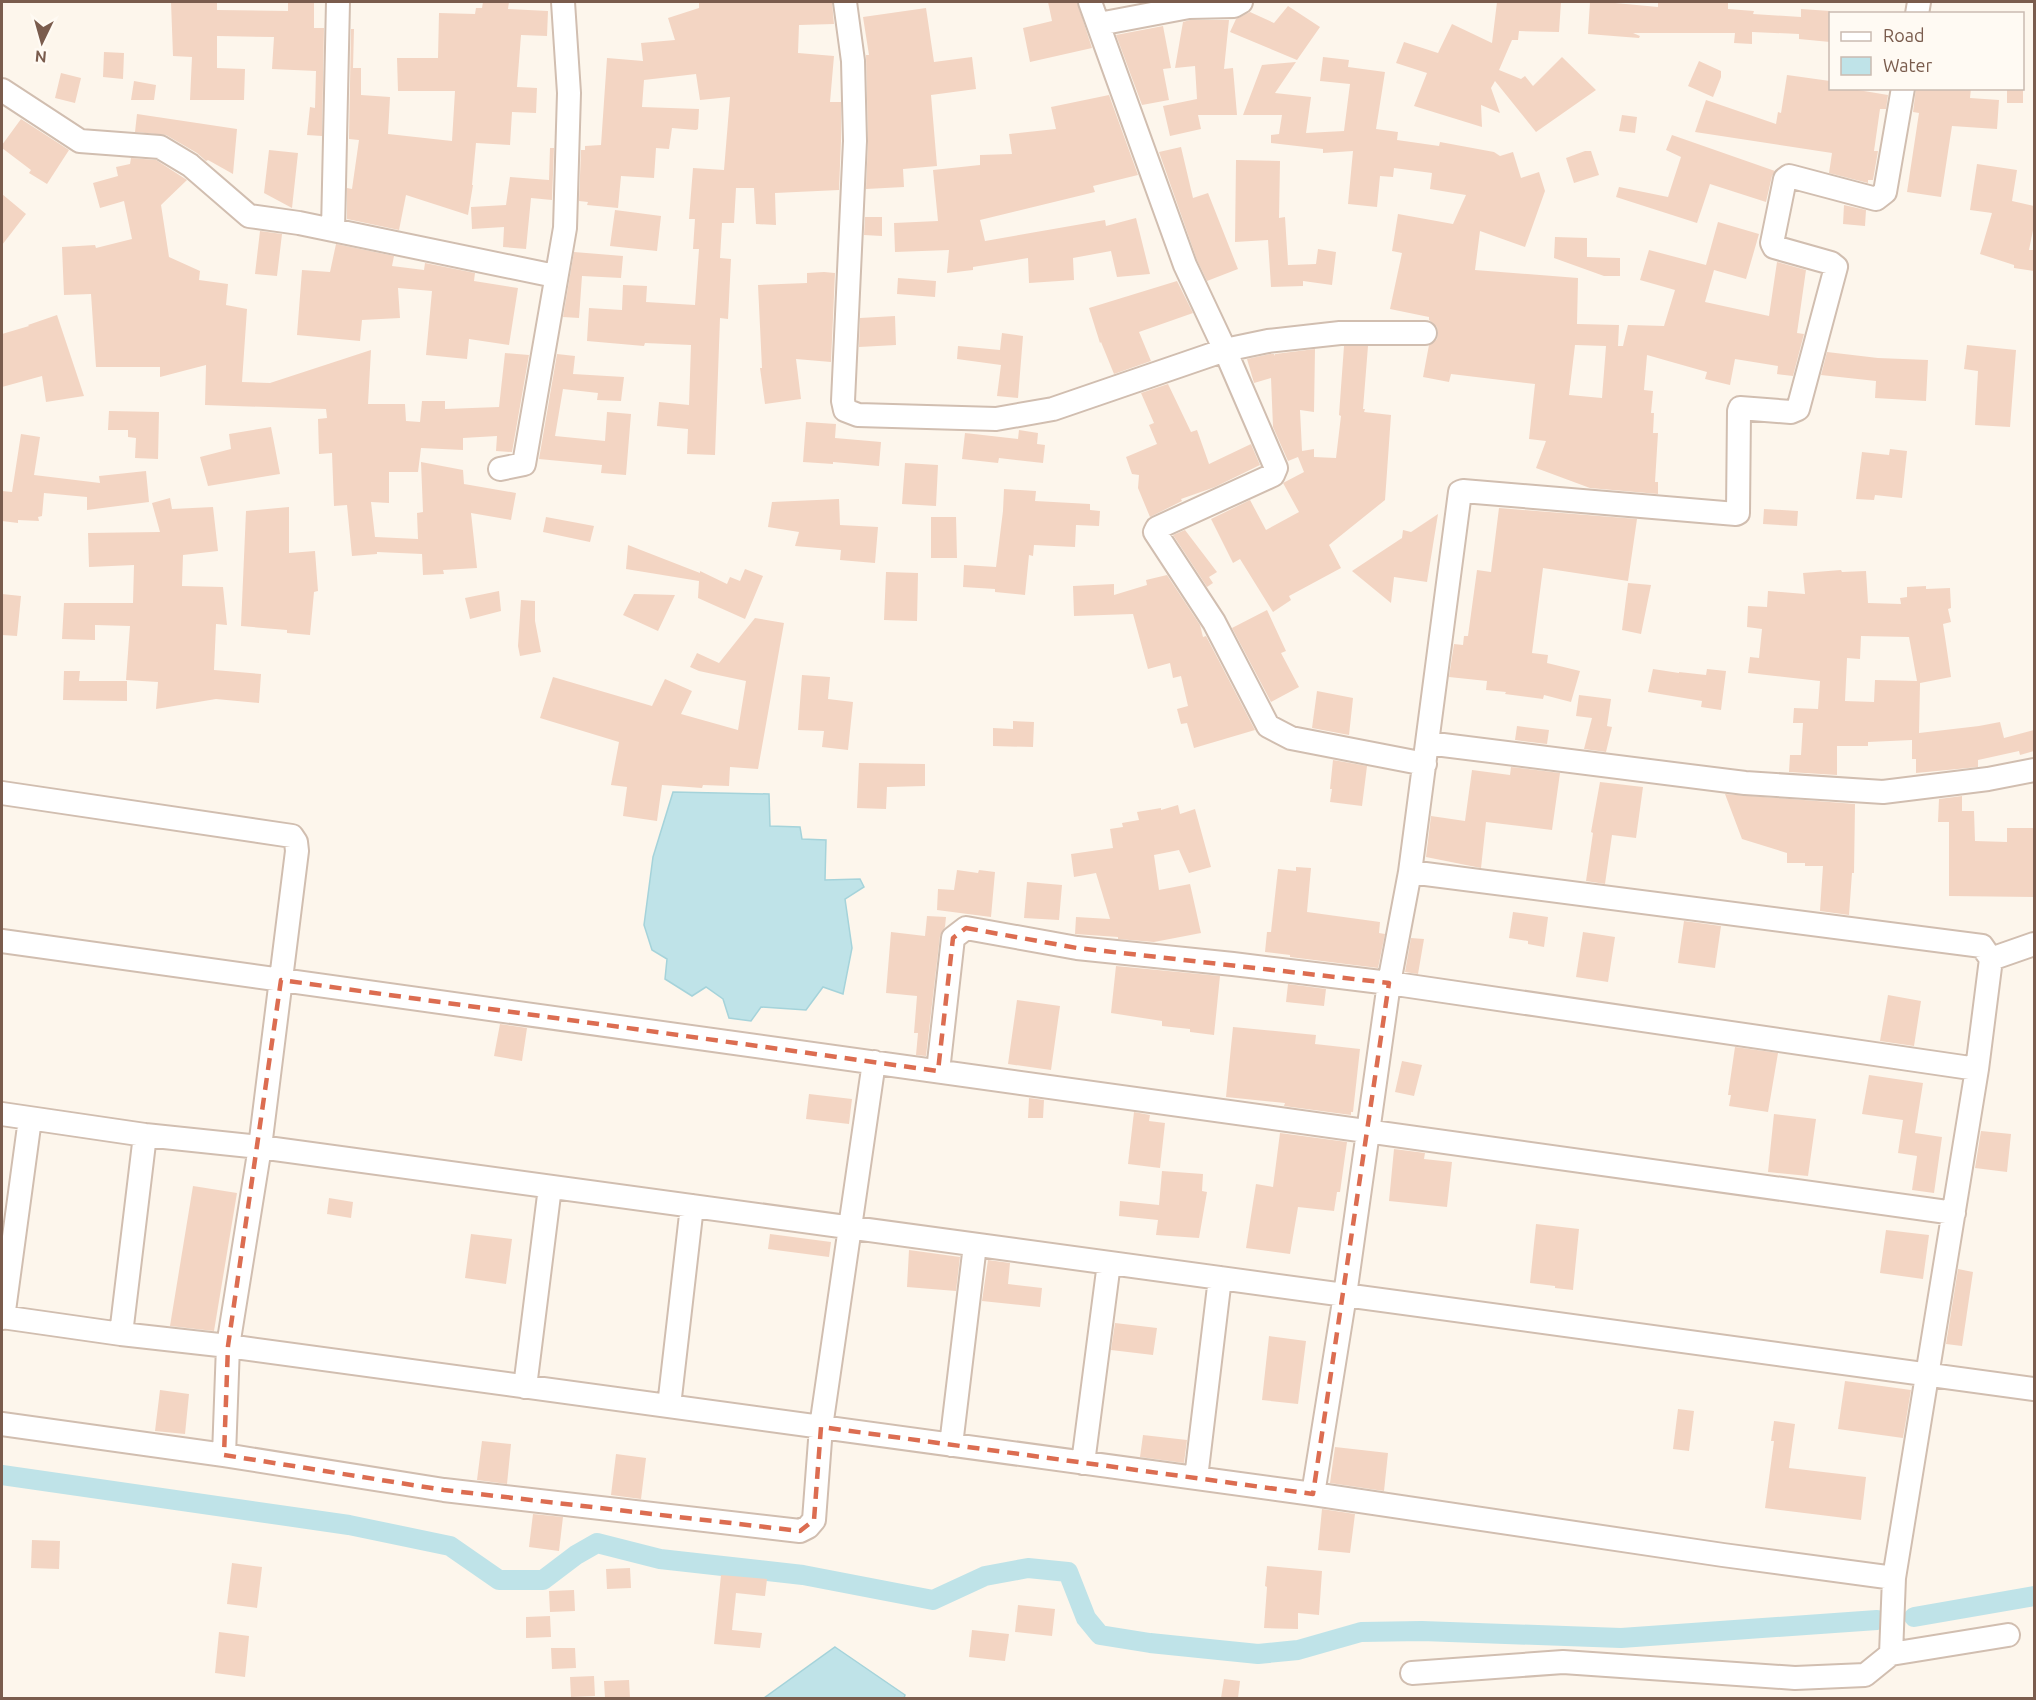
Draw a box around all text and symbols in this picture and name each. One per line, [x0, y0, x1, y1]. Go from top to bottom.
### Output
north arrow [12, 12, 72, 72]
legend [1829, 12, 2024, 90]
text: Road [1883, 25, 1925, 45]
text: N [34, 47, 47, 66]
text: Water [1883, 55, 1933, 75]

